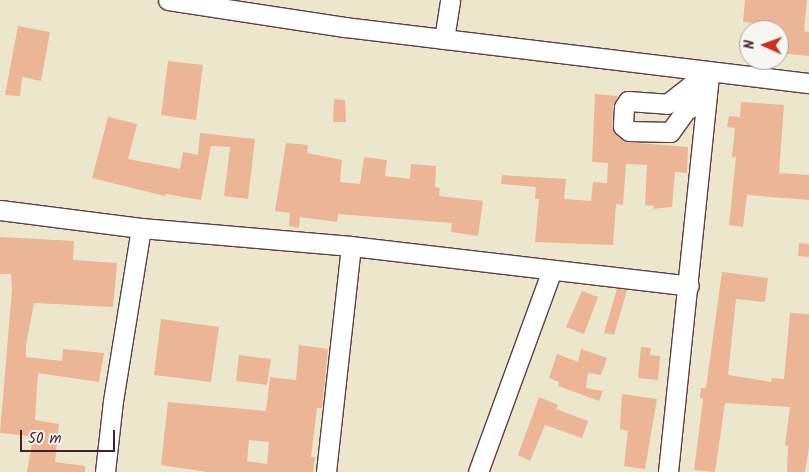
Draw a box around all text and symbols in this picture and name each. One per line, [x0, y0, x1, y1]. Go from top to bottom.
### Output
north arrow [739, 20, 789, 70]
text: N [739, 40, 761, 49]
scale bar [22, 420, 118, 452]
text: 50 m [28, 427, 62, 451]

